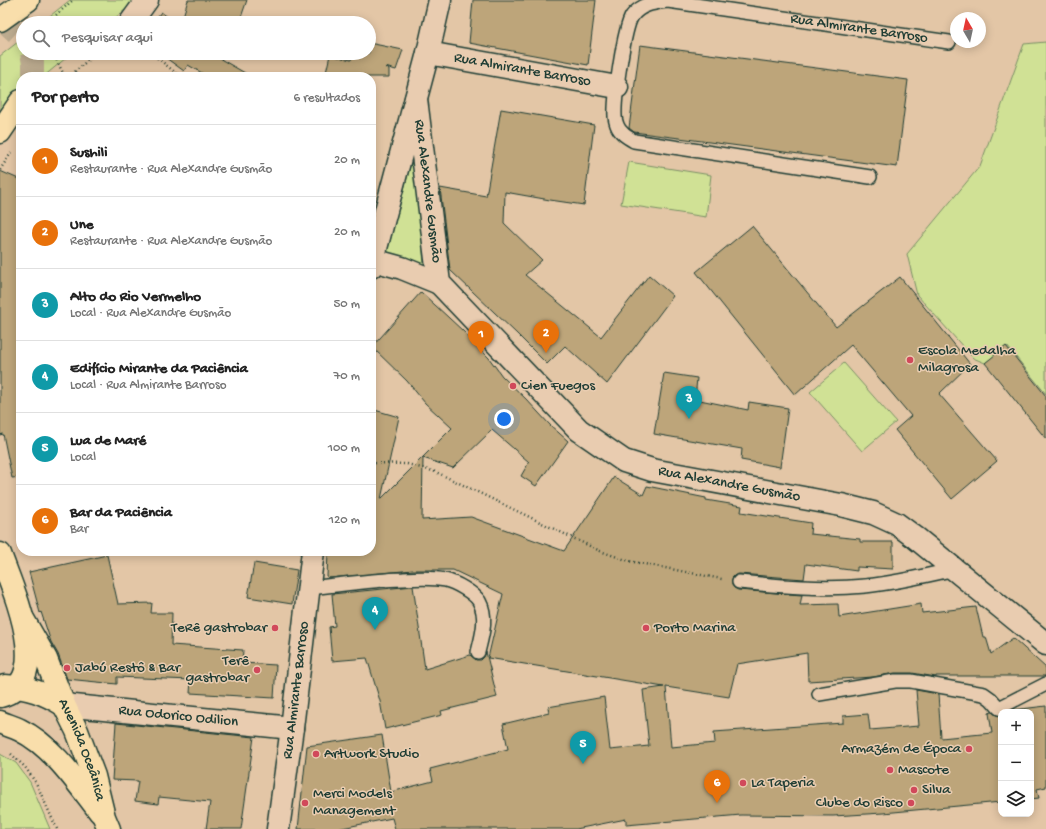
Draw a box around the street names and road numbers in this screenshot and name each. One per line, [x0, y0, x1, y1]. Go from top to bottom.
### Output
street label: Rua Almirante Barroso [789, 10, 929, 48]
street label: Rua Almirante Barroso [453, 49, 593, 91]
street label: Rua Alexandre Gusmão [410, 119, 445, 264]
street label: Rua Alexandre Gusmão [657, 462, 802, 506]
street label: Rua Almirante Barroso [279, 620, 314, 760]
street label: Avenida Oceânica [54, 696, 109, 804]
street label: Rua Odorico Odilion [118, 702, 239, 732]

